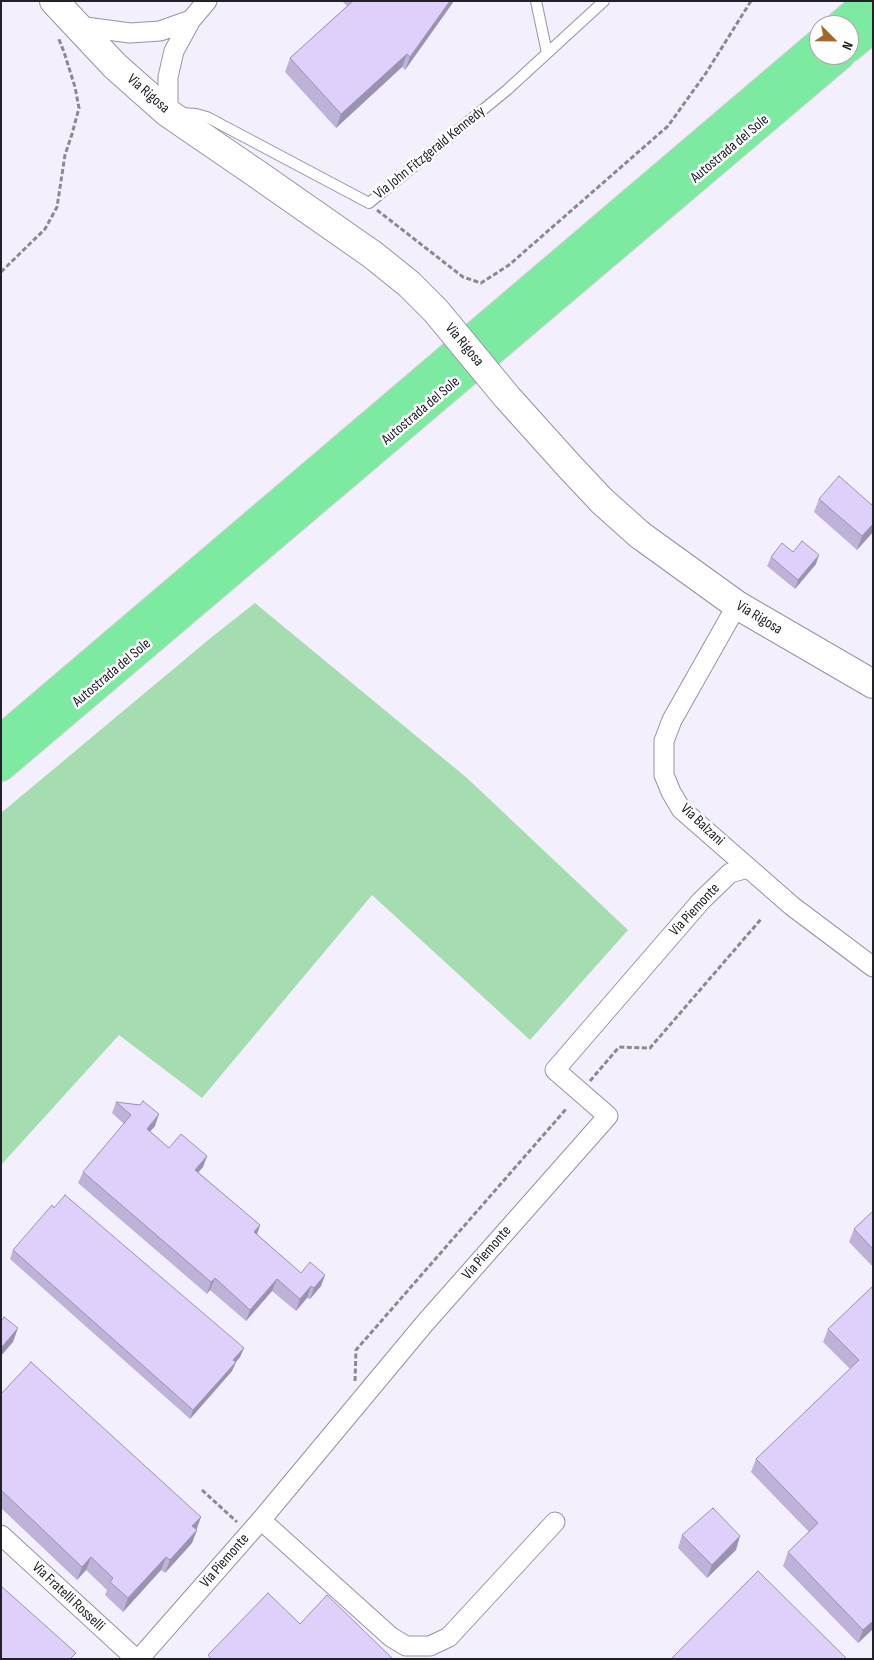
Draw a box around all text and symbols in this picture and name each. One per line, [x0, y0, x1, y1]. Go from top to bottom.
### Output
north arrow [809, 15, 859, 65]
text: N [838, 39, 857, 52]
street label: Via Rigosa [123, 71, 173, 117]
street label: Via John Fitzgerald Kennedy [371, 103, 489, 203]
street label: Autostrada del Sole [687, 111, 773, 187]
street label: Via Rigosa [441, 320, 487, 370]
street label: Autostrada del Sole [378, 373, 464, 449]
street label: Via Rigosa [733, 597, 785, 639]
street label: Autostrada del Sole [69, 635, 155, 711]
street label: Via Balzani [676, 800, 728, 850]
street label: Via Piemonte [666, 880, 724, 940]
street label: Via Piemonte [459, 1222, 515, 1284]
street label: Via Piemonte [197, 1530, 253, 1592]
street label: Via Fratelli Rosselli [28, 1559, 108, 1635]

